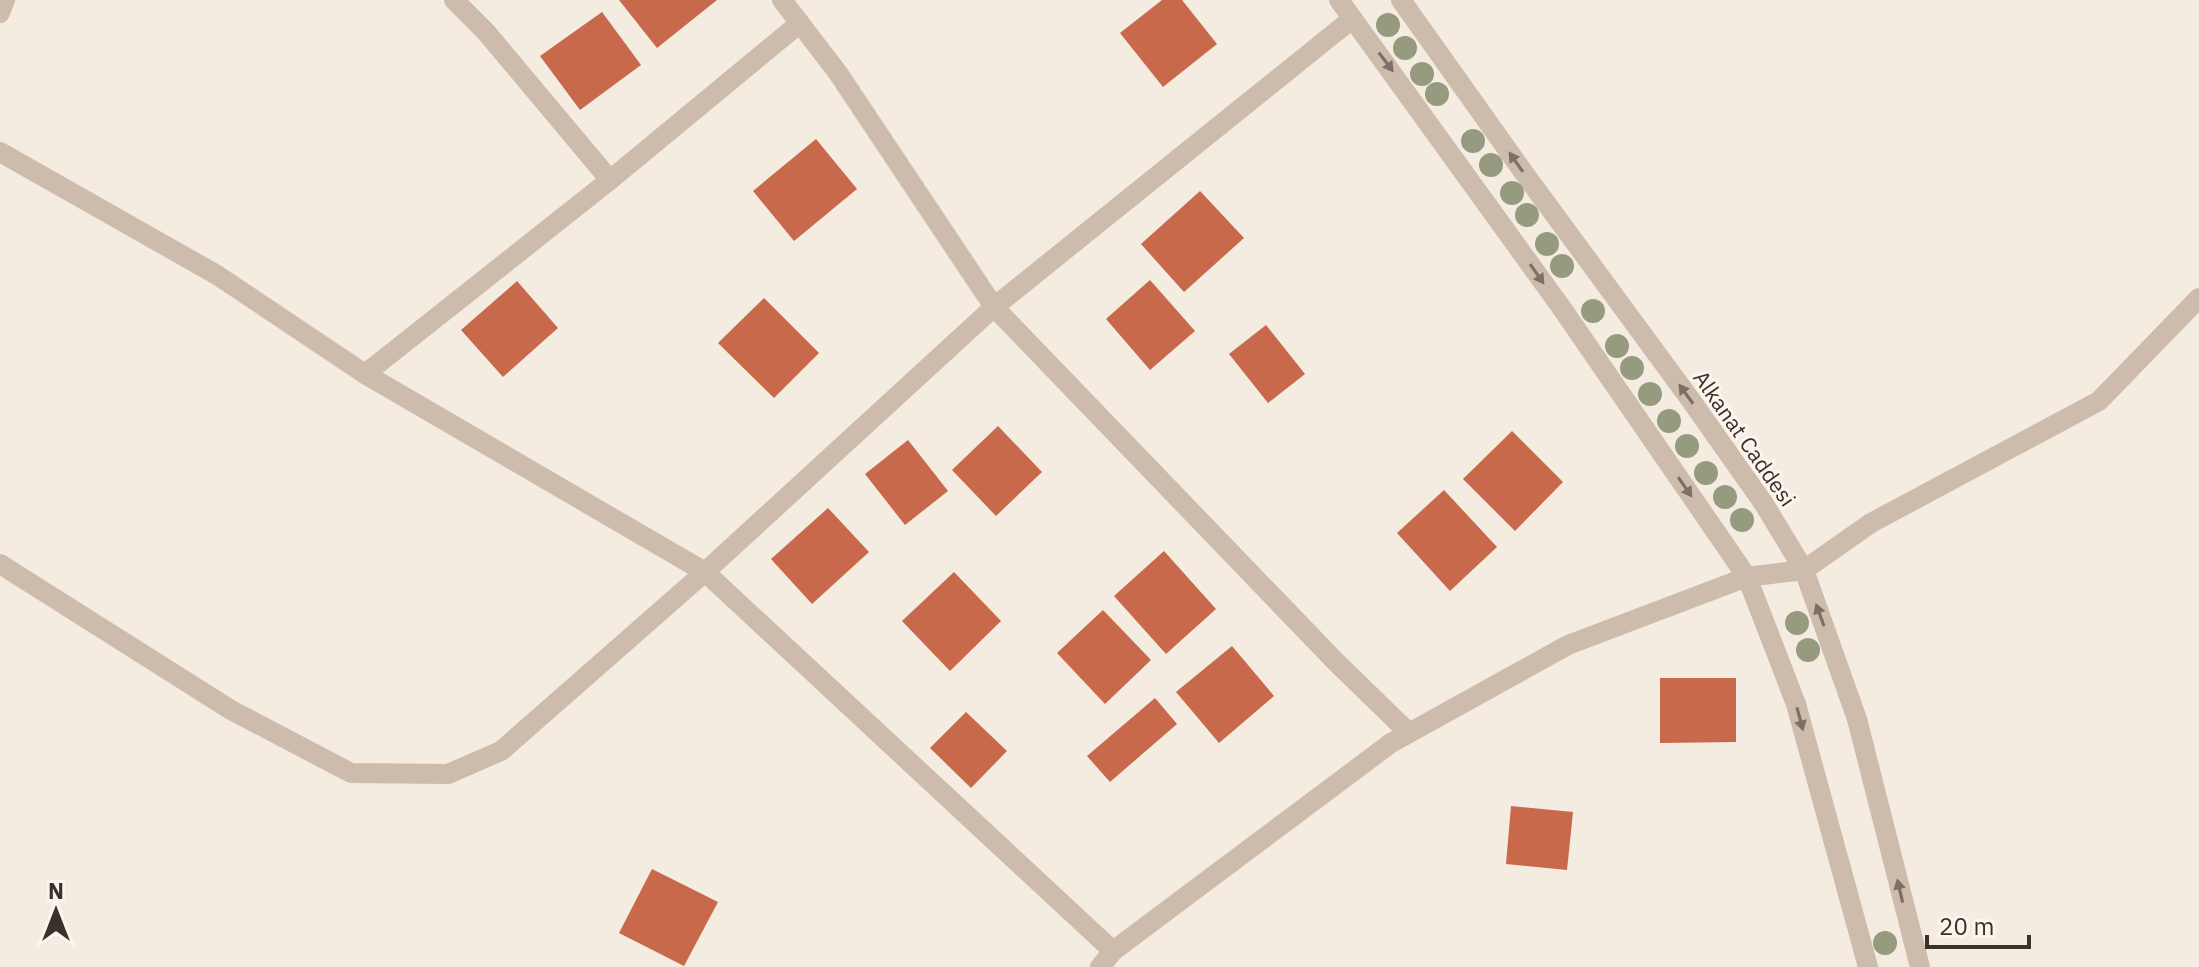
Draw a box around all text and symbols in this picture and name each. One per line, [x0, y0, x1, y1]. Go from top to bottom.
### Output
one-way arrow [1378, 51, 1394, 73]
one-way arrow [1508, 151, 1524, 172]
one-way arrow [1529, 263, 1544, 284]
street label: Alkanat Caddesi [1687, 364, 1803, 512]
one-way arrow [1678, 383, 1694, 405]
one-way arrow [1677, 477, 1692, 498]
one-way arrow [1813, 603, 1826, 627]
one-way arrow [1794, 706, 1806, 731]
north arrow [16, 871, 96, 951]
text: N [48, 876, 64, 905]
one-way arrow [1894, 879, 1906, 904]
scale bar [1927, 899, 2029, 949]
text: 20 m [1939, 910, 1994, 942]

